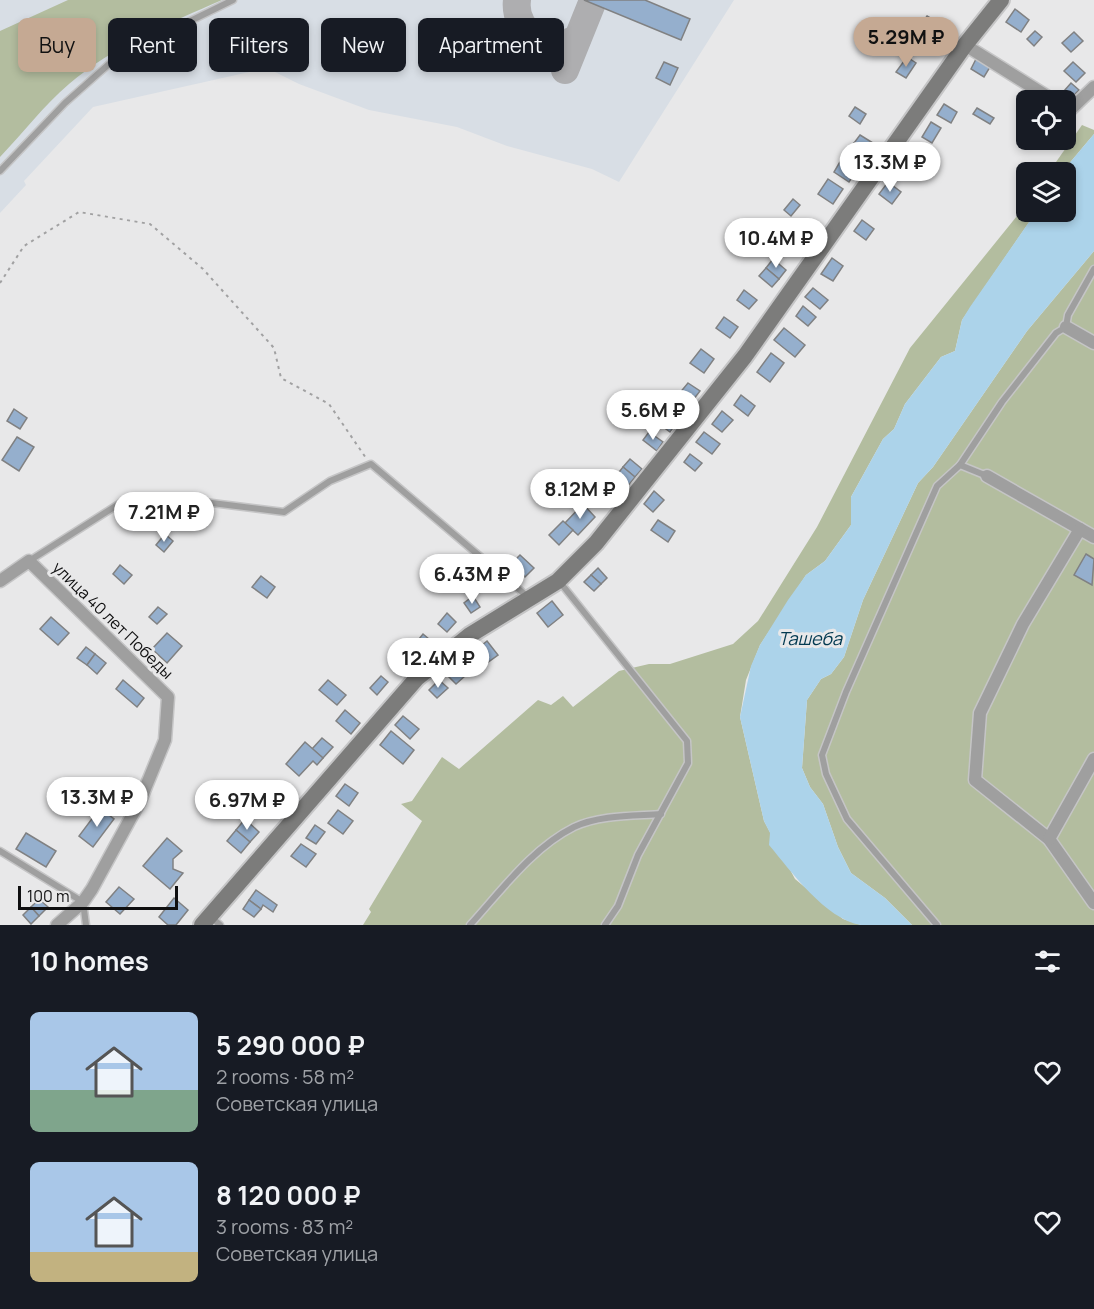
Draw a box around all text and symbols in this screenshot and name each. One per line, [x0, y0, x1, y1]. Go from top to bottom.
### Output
pin: 5.29M ₽ [851, 17, 961, 68]
chip: Buy [18, 18, 96, 72]
chip: Rent [108, 18, 197, 72]
chip: Filters [209, 18, 309, 72]
chip: New [321, 18, 406, 72]
chip: Apartment [418, 18, 564, 72]
text: 5.29M ₽ [868, 23, 944, 50]
map controls [1016, 90, 1076, 222]
button: locate [1016, 90, 1076, 150]
pin: 13.3M ₽ [835, 142, 945, 193]
text: 13.3M ₽ [854, 148, 926, 175]
button: layers [1016, 162, 1076, 222]
pin: 10.4M ₽ [721, 218, 831, 269]
text: 10.4M ₽ [739, 224, 813, 251]
pin: 5.6M ₽ [604, 390, 702, 441]
text: 5.6M ₽ [620, 396, 686, 423]
pin: 8.12M ₽ [525, 469, 635, 520]
text: 8.12M ₽ [544, 475, 616, 502]
pin: 7.21M ₽ [109, 492, 219, 543]
text: 7.21M ₽ [128, 498, 200, 525]
pin: 6.43M ₽ [417, 554, 527, 605]
street label: улица 40 лет Победы [48, 556, 178, 684]
text: 6.43M ₽ [433, 560, 511, 587]
water label: Ташеба [778, 626, 843, 650]
pin: 12.4M ₽ [383, 638, 493, 689]
text: 12.4M ₽ [401, 644, 475, 671]
pin: 13.3M ₽ [42, 777, 152, 828]
pin: 6.97M ₽ [192, 780, 302, 831]
text: 13.3M ₽ [61, 783, 133, 810]
text: 6.97M ₽ [209, 786, 285, 813]
scale bar [18, 883, 178, 910]
text: 100 m [27, 885, 70, 907]
text: 10 homes [30, 943, 149, 979]
icon: filters [1031, 945, 1064, 978]
text: 5 290 000 ₽ [216, 1027, 365, 1063]
icon: home [78, 1036, 150, 1108]
icon: heart [1031, 1056, 1064, 1089]
text: 2 rooms · 58 m² [216, 1063, 354, 1090]
text: Советская улица [216, 1090, 378, 1117]
text: 8 120 000 ₽ [216, 1177, 361, 1213]
icon: home [78, 1186, 150, 1258]
icon: heart [1031, 1206, 1064, 1239]
text: 3 rooms · 83 m² [216, 1213, 353, 1240]
text: Советская улица [216, 1240, 378, 1267]

